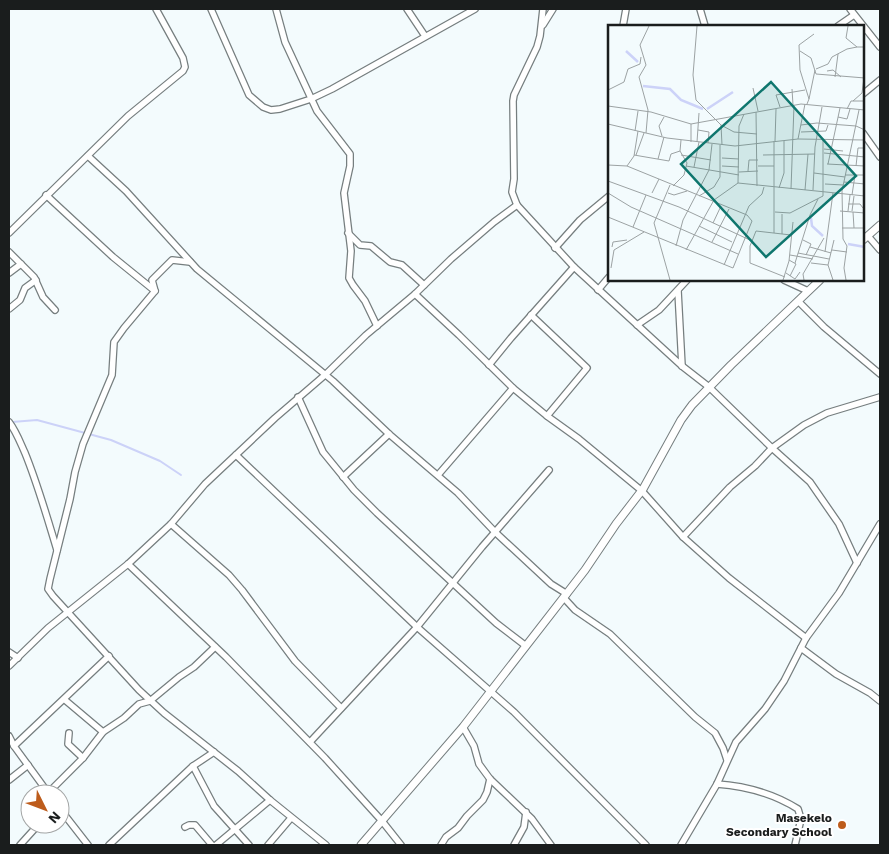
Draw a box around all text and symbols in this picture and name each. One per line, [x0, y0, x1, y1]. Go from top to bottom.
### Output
inset map [608, 25, 864, 281]
north arrow [20, 784, 70, 834]
text: N [45, 808, 64, 827]
place label: Masekelo Secondary School [726, 811, 832, 839]
marker: Masekelo Secondary School [836, 819, 848, 831]

